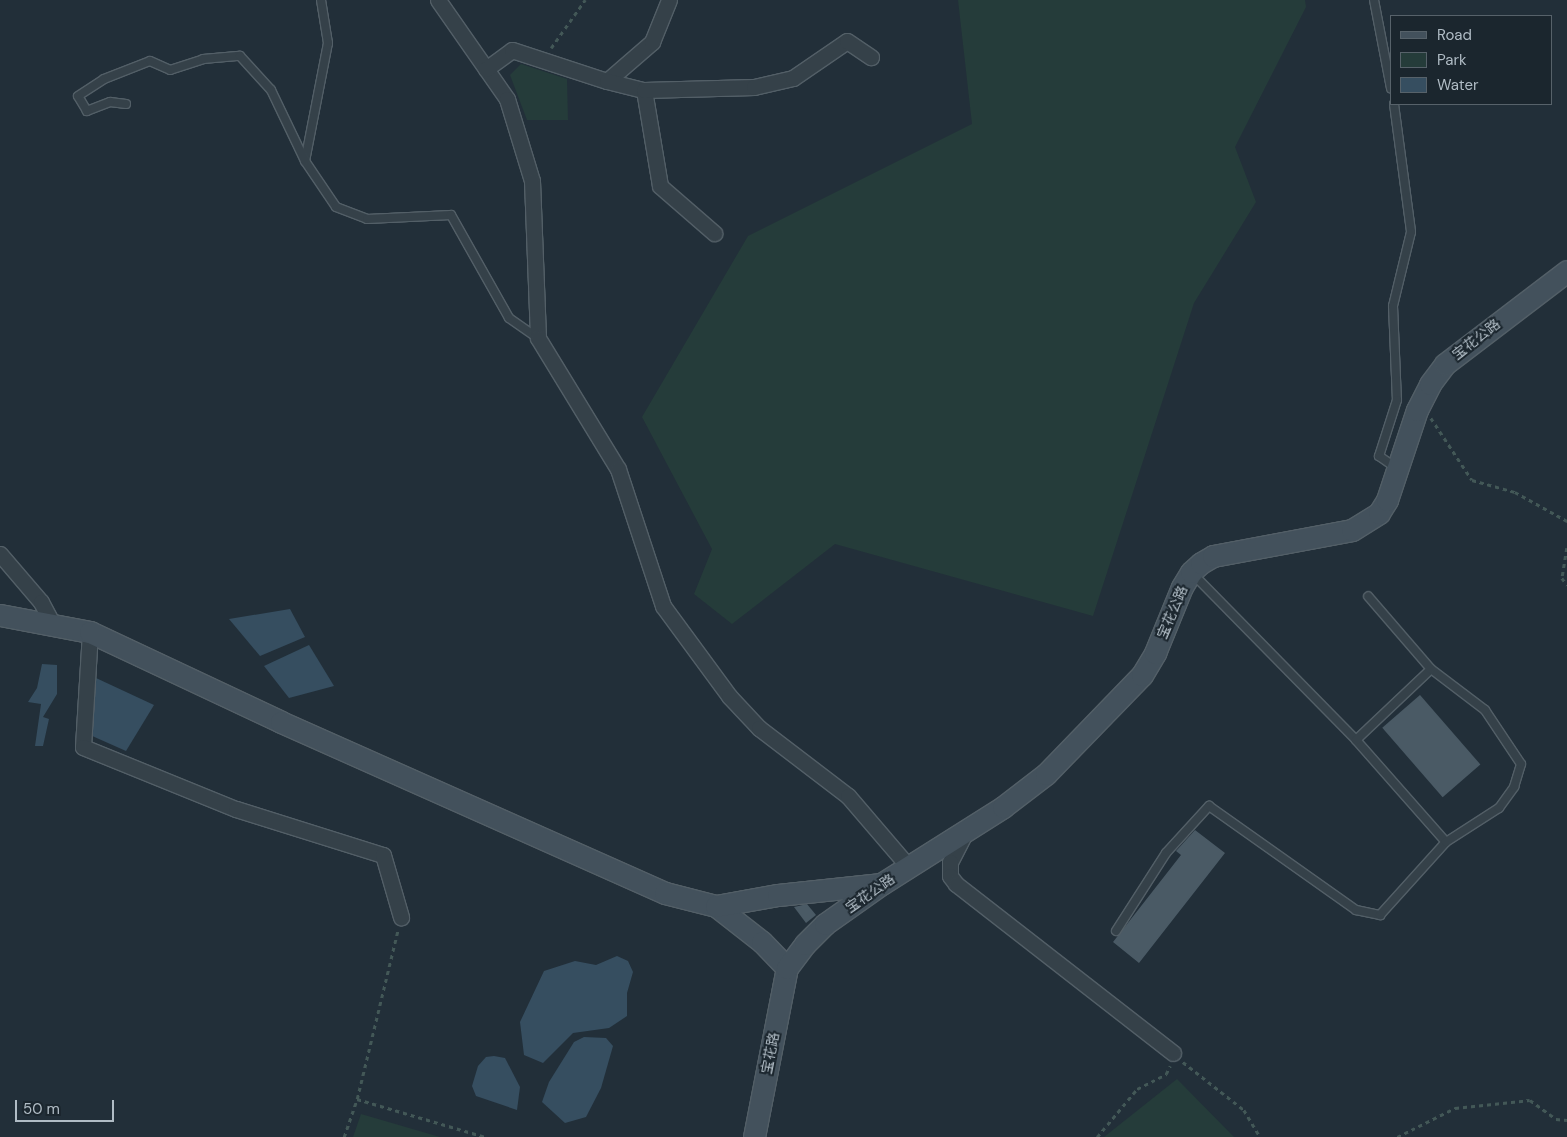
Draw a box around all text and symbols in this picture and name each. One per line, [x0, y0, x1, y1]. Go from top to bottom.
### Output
legend [1390, 15, 1552, 105]
text: Road [1437, 25, 1472, 45]
text: Park [1437, 50, 1467, 70]
text: Water [1437, 75, 1478, 95]
street label: 宝花公路 [1449, 315, 1503, 363]
street label: 宝花公路 [1153, 583, 1191, 641]
street label: 宝花公路 [842, 870, 898, 916]
street label: 宝花路 [758, 1031, 782, 1075]
scale bar [18, 1090, 116, 1122]
text: 50 m [23, 1099, 60, 1119]

